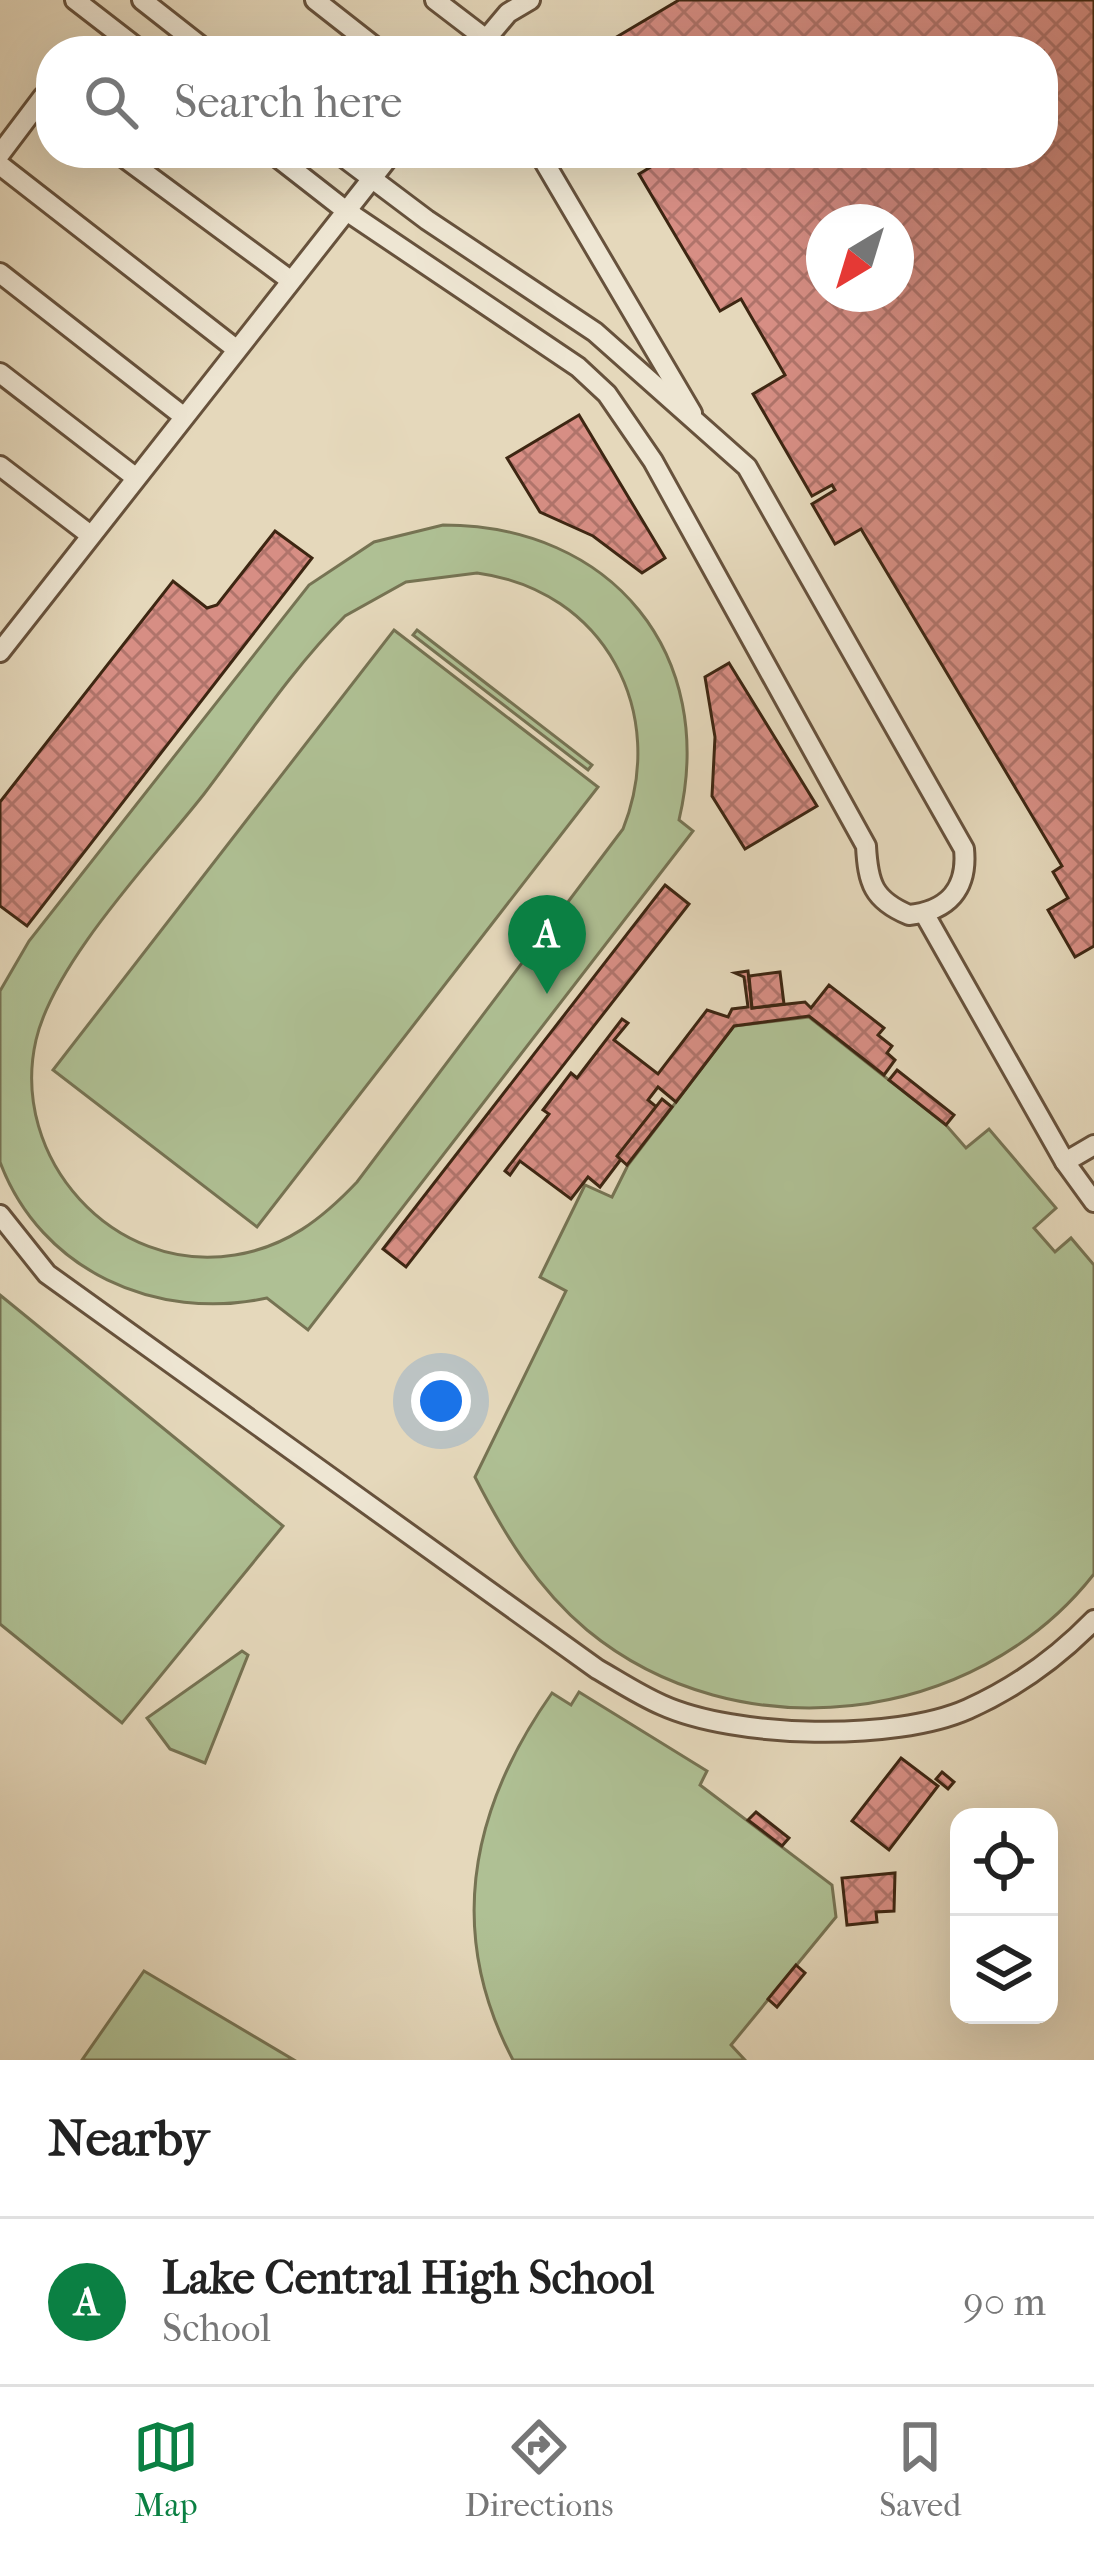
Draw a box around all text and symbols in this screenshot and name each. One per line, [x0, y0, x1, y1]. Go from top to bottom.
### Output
search box [36, 36, 1058, 168]
icon: search [78, 69, 144, 135]
text: Search here [174, 76, 402, 129]
north arrow [806, 204, 914, 312]
pin: A [508, 895, 586, 994]
your location [411, 1371, 471, 1431]
map controls [950, 1808, 1058, 2024]
button: locate [950, 1808, 1058, 1916]
button: layers [950, 1916, 1058, 2024]
text: Nearby [48, 2108, 209, 2168]
text: Lake Central High School [162, 2252, 654, 2305]
text: A [74, 2279, 100, 2325]
text: 90 m [963, 2279, 1046, 2325]
text: School [162, 2305, 271, 2351]
tab: Map [133, 2414, 199, 2525]
tab: Directions [465, 2414, 613, 2525]
tab: Saved [879, 2414, 961, 2525]

